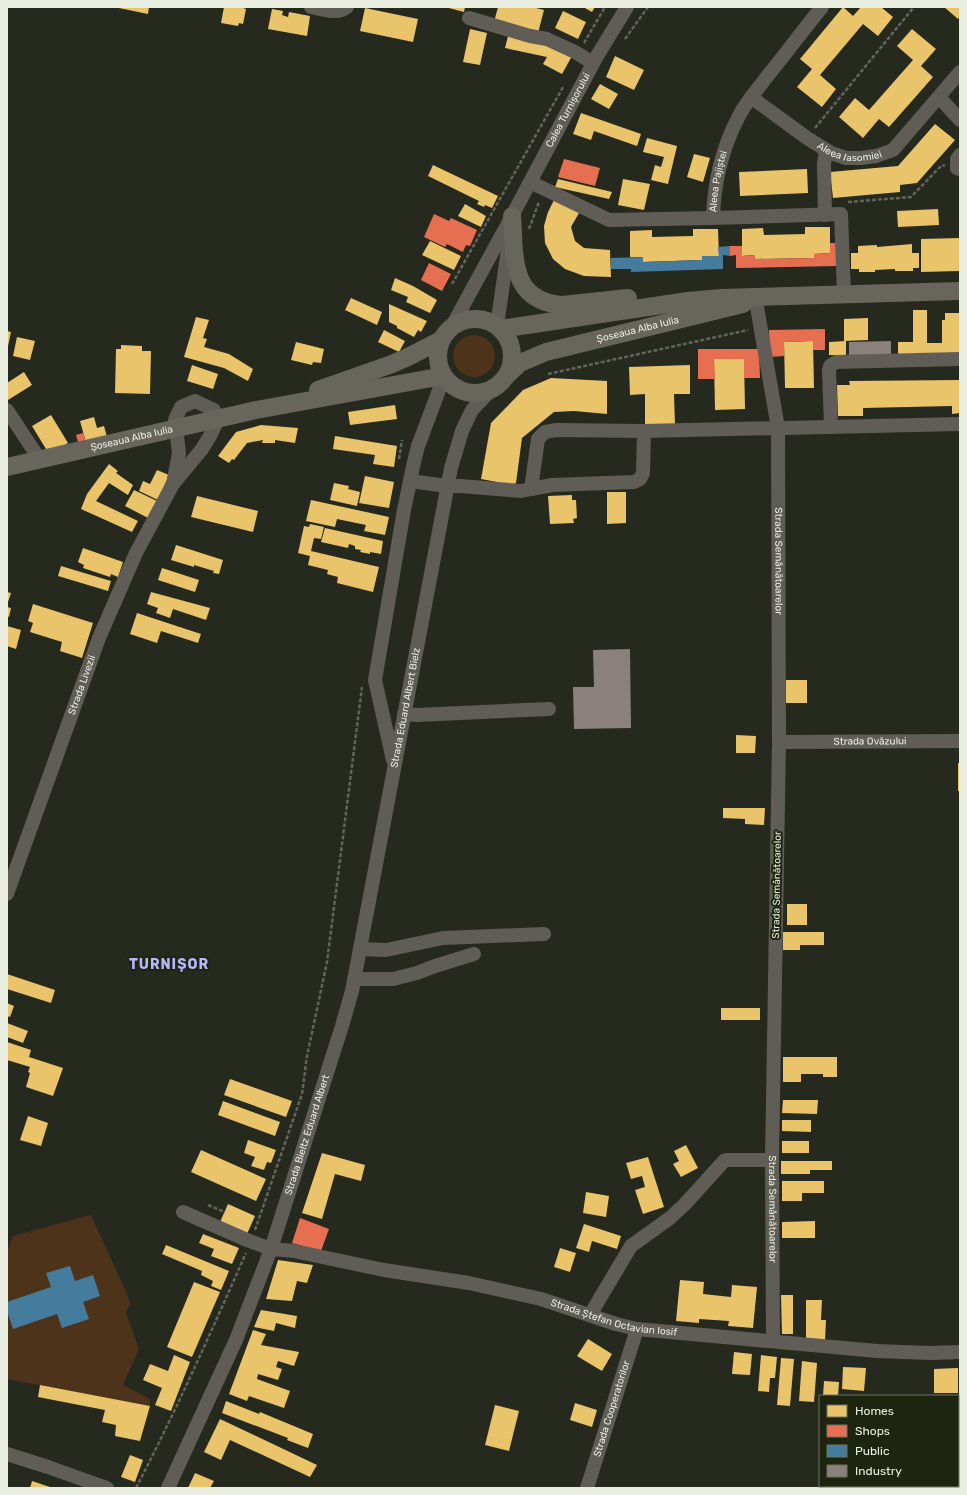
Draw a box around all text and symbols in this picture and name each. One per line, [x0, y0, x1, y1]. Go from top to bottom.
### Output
street label: Calea Turnișorului [543, 71, 593, 150]
street label: Aleea Iasomiei [815, 140, 883, 164]
street label: Aleea Pajiștei [707, 149, 730, 213]
street label: Șoseaua Alba Iulia [595, 314, 680, 345]
street label: Șoseaua Alba Iulia [89, 423, 174, 454]
street label: Strada Semănătoarelor [772, 507, 785, 615]
street label: Strada Eduard Albert Bielz [388, 647, 423, 769]
street label: Strada Livezii [66, 654, 98, 716]
street label: Strada Ovăzului [833, 735, 907, 748]
street label: Strada Semănătoarelor [770, 831, 784, 939]
district label: TURNIȘOR [129, 956, 209, 973]
street label: Strada Bieltz Eduard Albert [282, 1073, 332, 1197]
street label: Strada Semănătoarelor [766, 1155, 779, 1263]
street label: Strada Ștefan Octavian Iosif [549, 1297, 678, 1339]
street label: Strada Cooperatorilor [591, 1359, 633, 1458]
legend [819, 1395, 959, 1487]
text: Homes [855, 1404, 894, 1418]
text: Shops [855, 1424, 890, 1438]
text: Public [855, 1444, 890, 1458]
text: Industry [855, 1464, 902, 1478]

